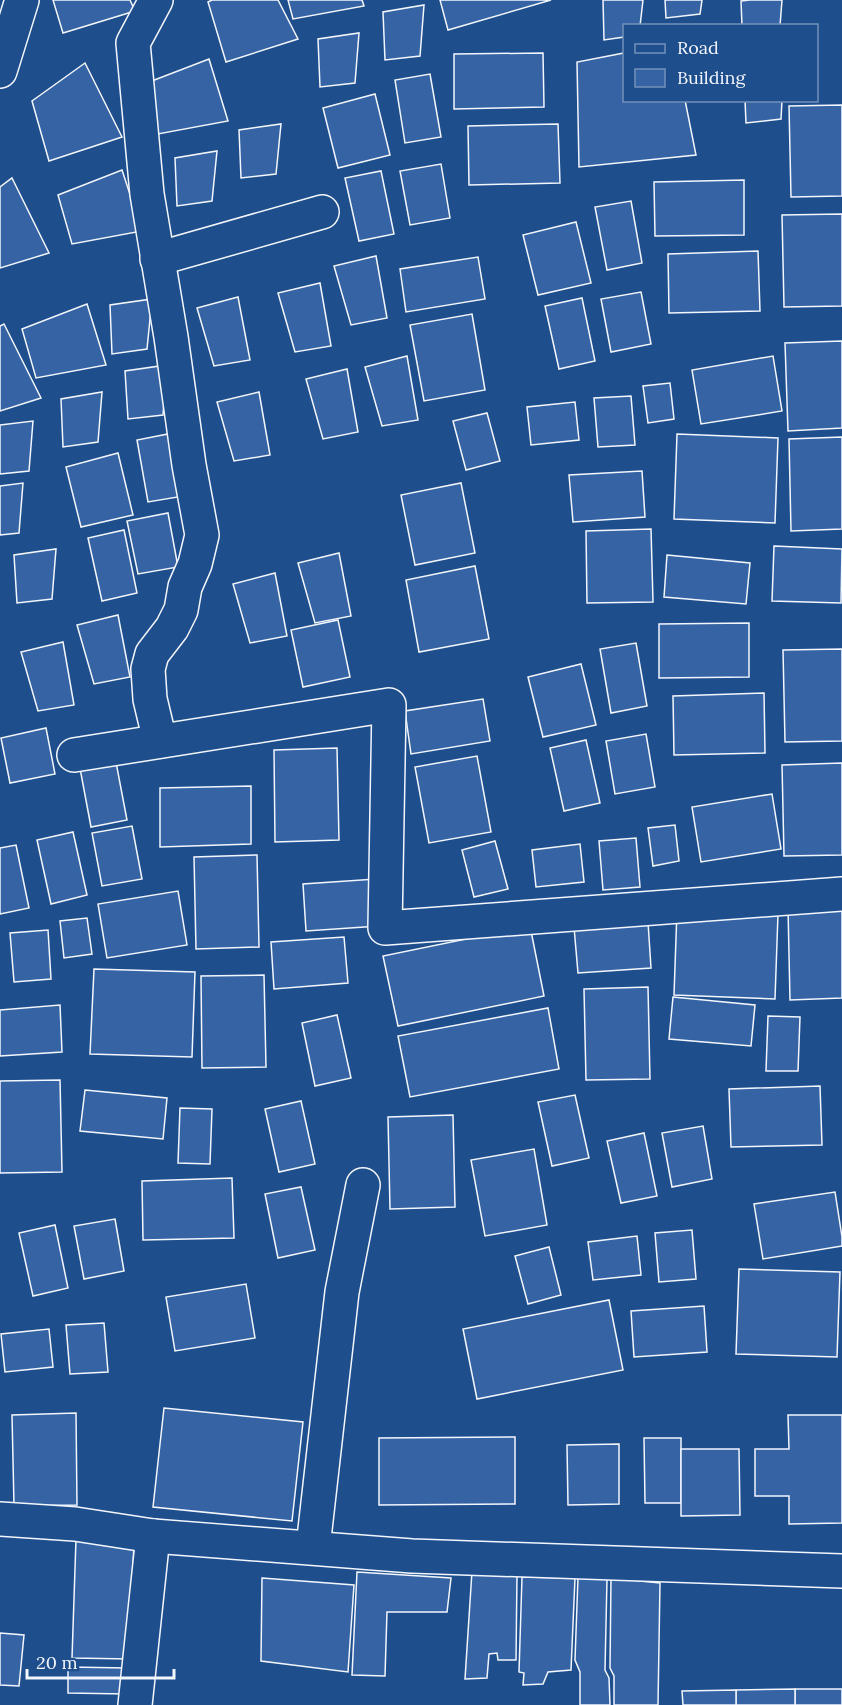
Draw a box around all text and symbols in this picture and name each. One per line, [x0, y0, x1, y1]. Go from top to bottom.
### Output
legend [623, 24, 818, 102]
text: Road [677, 36, 719, 59]
text: Building [677, 66, 747, 89]
scale bar [27, 1642, 174, 1680]
text: 20 m [36, 1651, 78, 1674]

